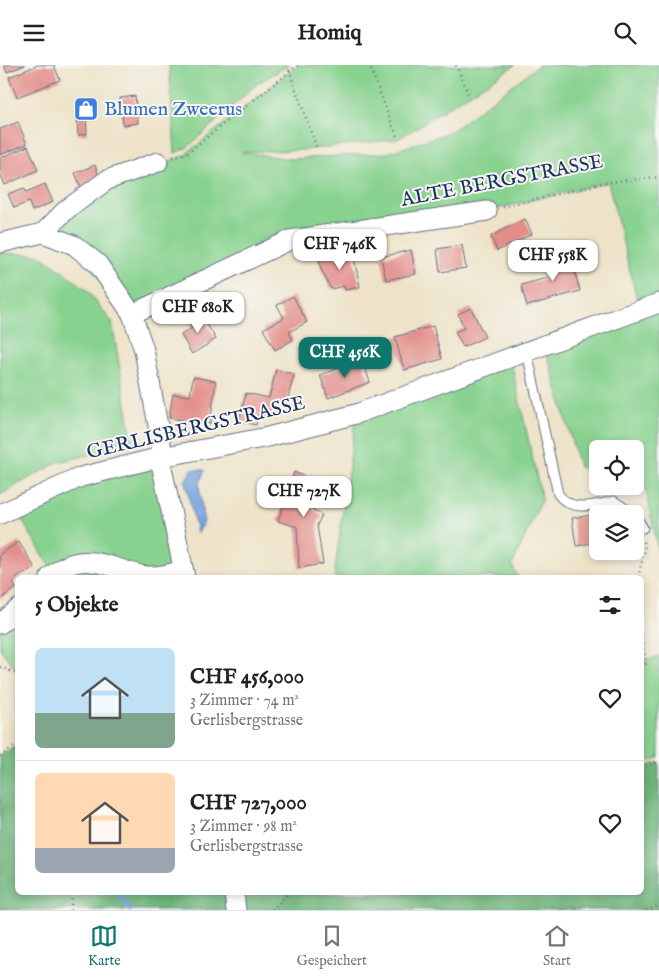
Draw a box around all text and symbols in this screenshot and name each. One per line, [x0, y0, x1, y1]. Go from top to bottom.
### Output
icon: menu [20, 19, 48, 47]
text: Homiq [297, 19, 362, 47]
icon: search [611, 19, 639, 47]
shop icon: Blumen Zweerus [73, 96, 99, 122]
place label: Blumen Zweerus [104, 97, 242, 122]
street label: ALTE BERGSTRASSE [398, 149, 605, 213]
pin: CHF 746K [288, 229, 392, 271]
text: CHF 746K [304, 235, 376, 255]
pin: CHF 558K [501, 239, 605, 282]
text: CHF 558K [519, 246, 587, 266]
pin: CHF 680K [146, 291, 250, 334]
text: CHF 680K [162, 298, 234, 318]
pin: CHF 456K [293, 337, 397, 379]
text: CHF 456K [310, 343, 380, 363]
street label: GERLISBERGSTRASSE [84, 391, 308, 465]
map controls [589, 440, 644, 560]
button: locate [589, 440, 644, 495]
pin: CHF 727K [252, 475, 356, 518]
text: CHF 727K [268, 482, 340, 502]
button: layers [589, 505, 644, 560]
icon: filters [596, 591, 624, 619]
text: 5 Objekte [35, 592, 118, 619]
text: CHF 456,000 [190, 664, 304, 691]
icon: home [75, 668, 135, 728]
icon: heart [596, 684, 624, 712]
text: 3 Zimmer · 74 m² [190, 691, 299, 711]
text: Gerlisbergstrasse [190, 711, 303, 731]
text: CHF 727,000 [190, 790, 307, 817]
icon: home [75, 793, 135, 853]
icon: heart [596, 809, 624, 837]
text: 3 Zimmer · 98 m² [190, 817, 297, 837]
text: Gerlisbergstrasse [190, 837, 303, 857]
tab: Karte [88, 922, 121, 970]
tab: Gespeichert [297, 922, 367, 970]
tab: Start [543, 922, 571, 970]

